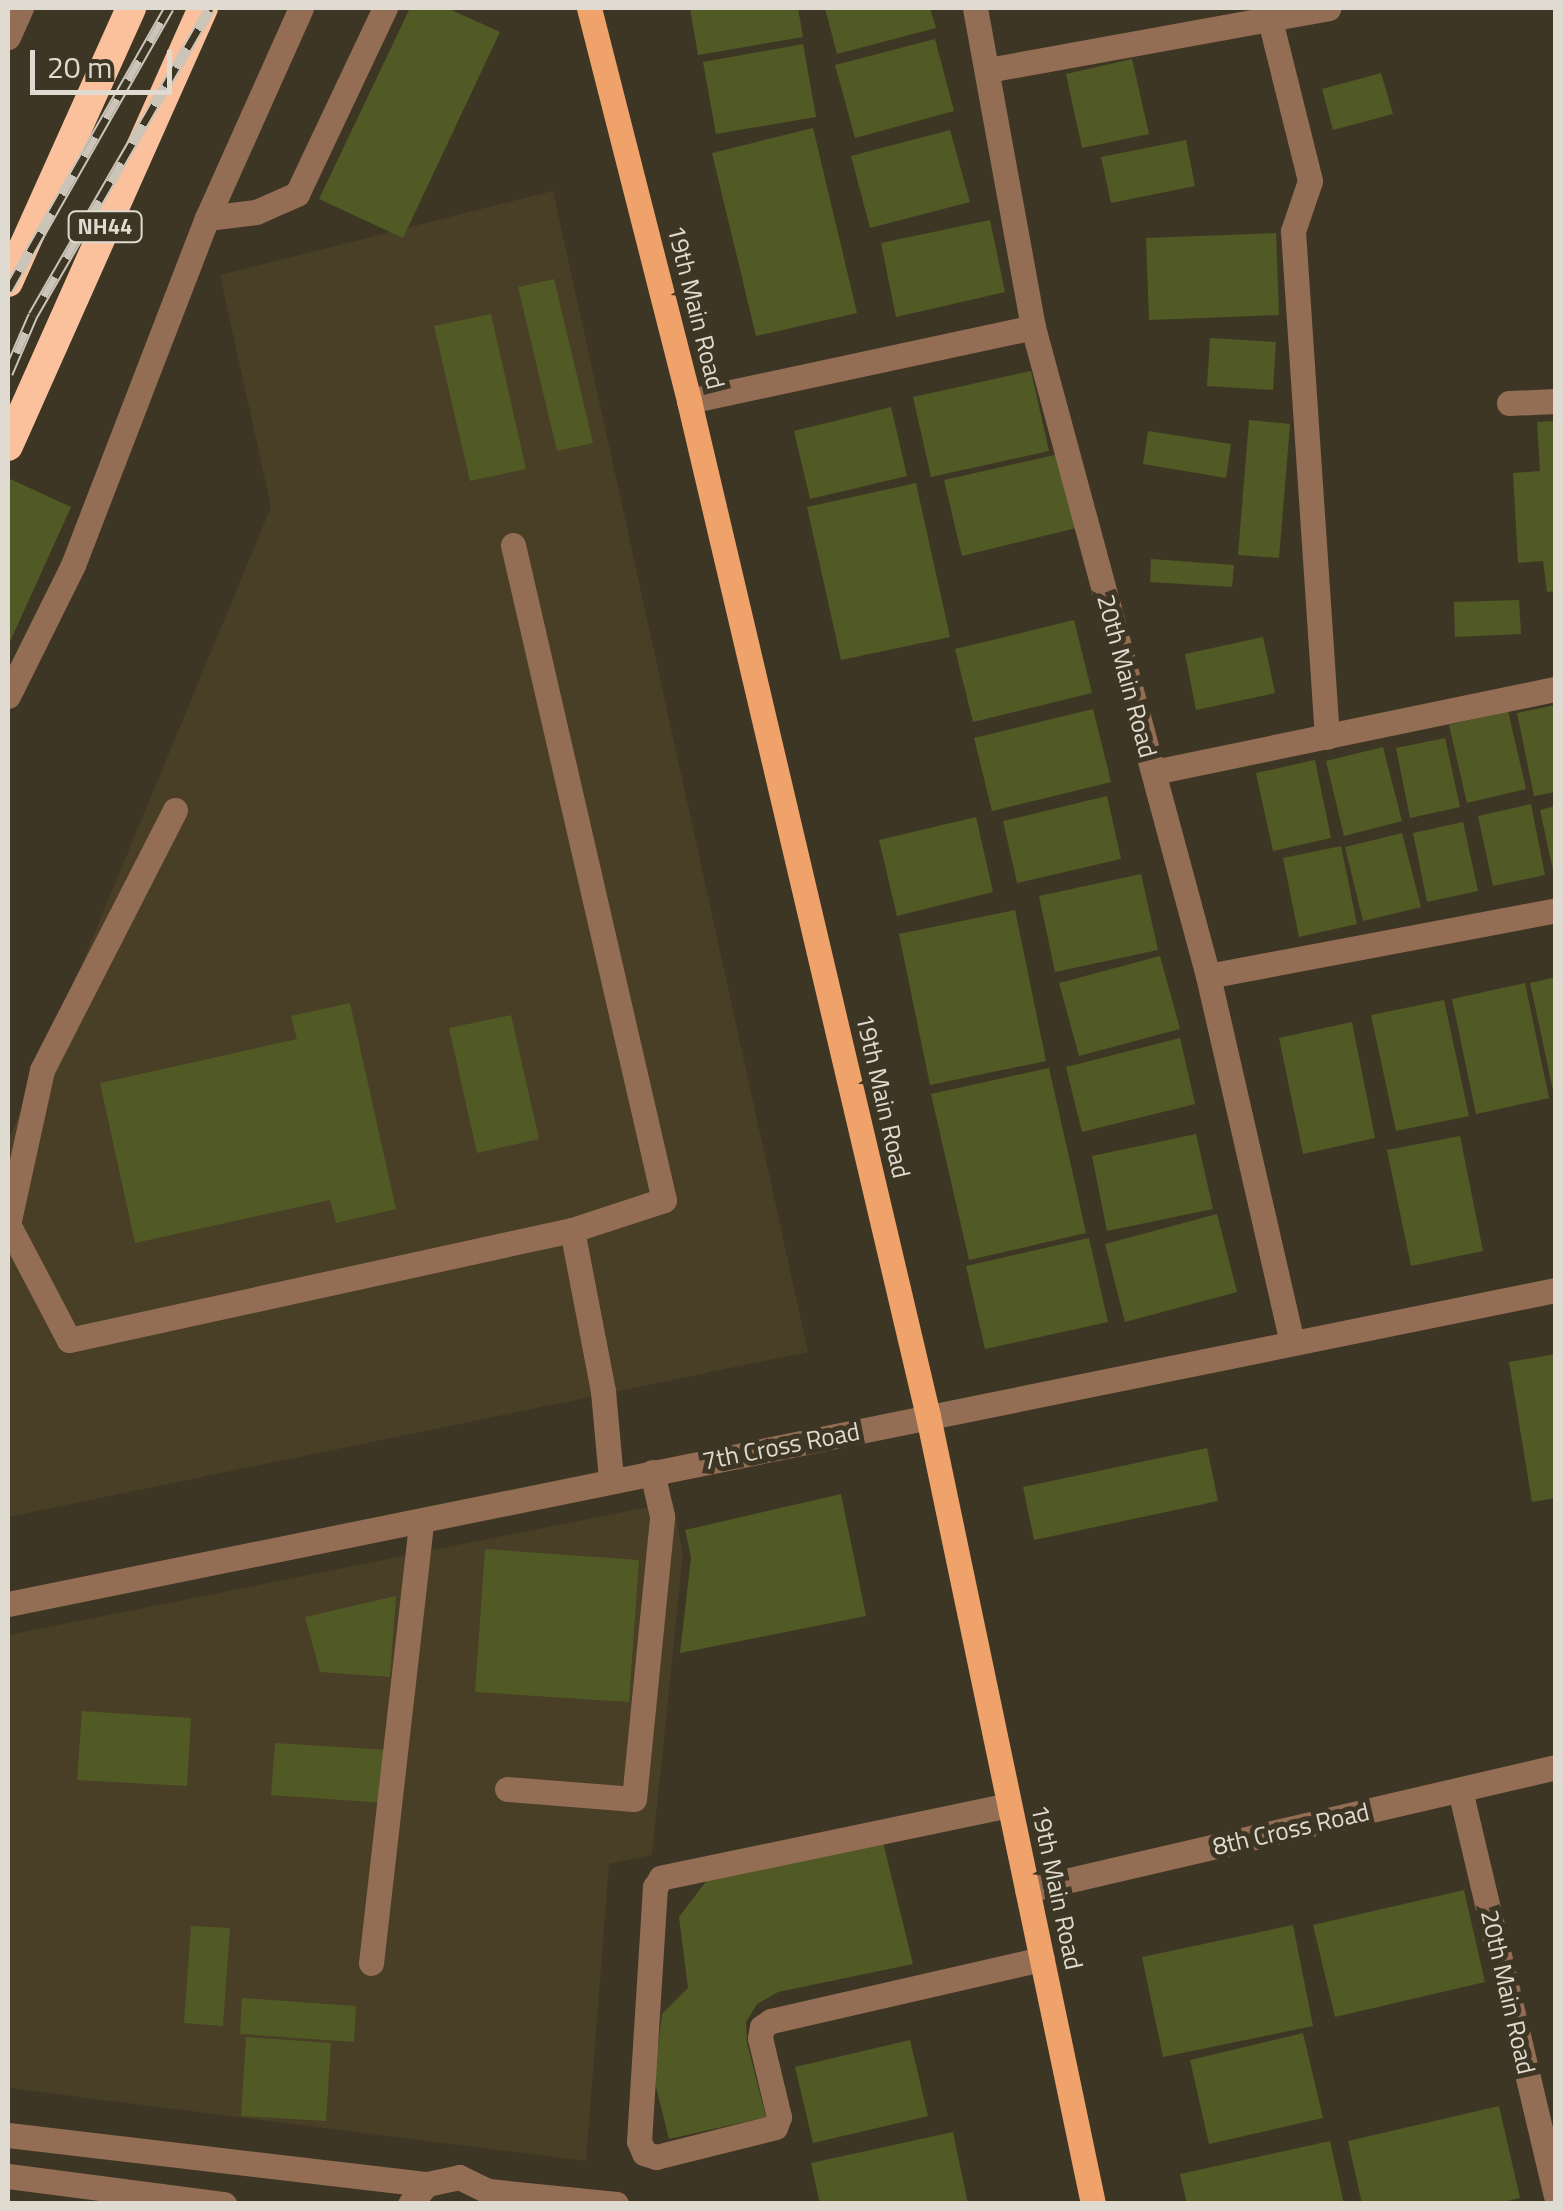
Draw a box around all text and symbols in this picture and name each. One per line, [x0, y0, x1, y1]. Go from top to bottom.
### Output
scale bar [35, 30, 178, 92]
text: 20 m [47, 44, 112, 90]
road number: NH44 [68, 210, 142, 244]
street label: 19th Main Road [661, 222, 731, 392]
street label: 20th Main Road [1091, 591, 1163, 761]
street label: 19th Main Road [850, 1011, 916, 1181]
street label: 7th Cross Road [700, 1416, 862, 1476]
street label: 8th Cross Road [1210, 1796, 1372, 1862]
street label: 19th Main Road [1025, 1802, 1089, 1972]
street label: 20th Main Road [1475, 1907, 1541, 2077]

